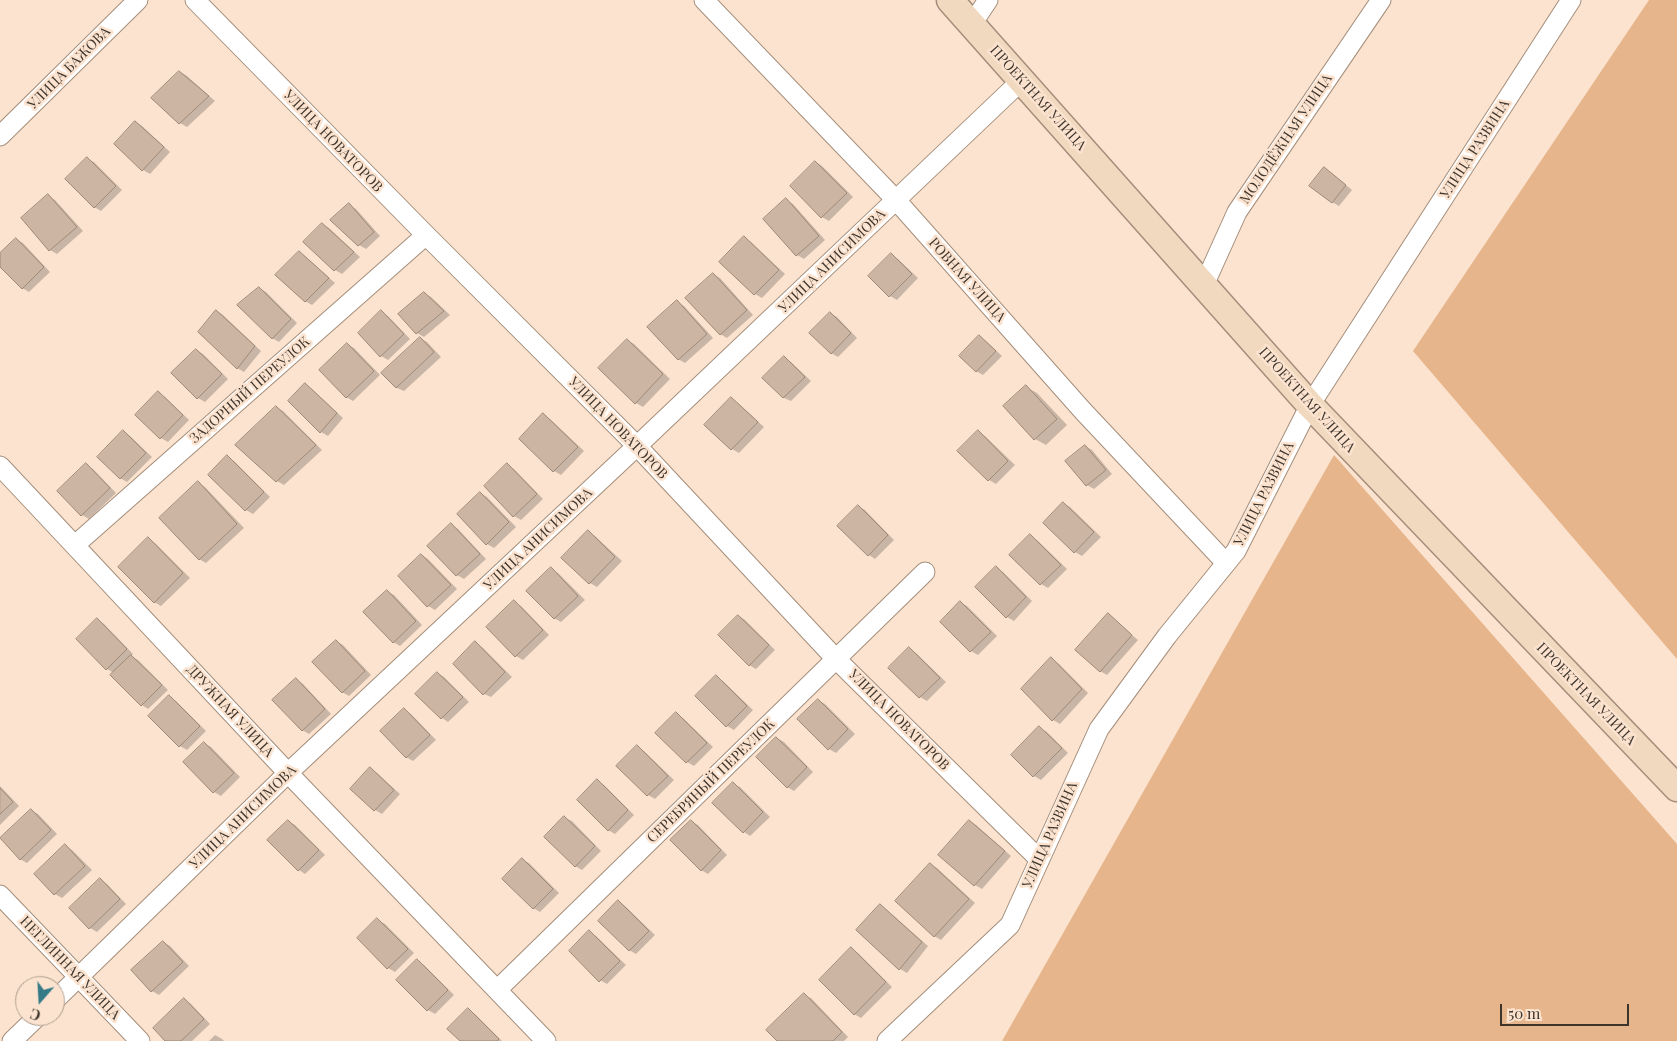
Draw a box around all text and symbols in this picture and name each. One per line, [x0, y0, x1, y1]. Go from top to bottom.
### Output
street label: УЛИЦА БАЖОВА [24, 23, 114, 113]
street label: ПРОЕКТНАЯ УЛИЦА [986, 42, 1090, 154]
street label: МОЛОДЁЖНАЯ УЛИЦА [1236, 71, 1336, 207]
street label: УЛИЦА НОВАТОРОВ [280, 87, 386, 195]
street label: УЛИЦА РАЗВИНА [1437, 96, 1513, 202]
street label: УЛИЦА АНИСИМОВА [775, 206, 889, 316]
street label: РОВНАЯ УЛИЦА [925, 235, 1009, 325]
street label: ЗАДОРНЫЙ ПЕРЕУЛОК [186, 333, 314, 447]
street label: ПРОЕКТНАЯ УЛИЦА [1255, 344, 1359, 456]
street label: УЛИЦА НОВАТОРОВ [565, 374, 671, 482]
street label: УЛИЦА РАЗВИНА [1230, 439, 1298, 549]
street label: УЛИЦА АНИСИМОВА [480, 484, 596, 594]
street label: ПРОЕКТНАЯ УЛИЦА [1533, 639, 1639, 749]
street label: ДРУЖНАЯ УЛИЦА [183, 661, 277, 761]
street label: УЛИЦА НОВАТОРОВ [845, 666, 953, 774]
street label: СЕРЕБРЯНЫЙ ПЕРЕУЛОК [644, 716, 778, 846]
street label: УЛИЦА АНИСИМОВА [186, 762, 300, 872]
street label: УЛИЦА РАЗВИНА [1019, 779, 1081, 891]
street label: НЕГЛИННАЯ УЛИЦА [16, 913, 124, 1023]
north arrow [15, 976, 65, 1026]
scale bar [1502, 994, 1631, 1026]
text: 50 m [1508, 1003, 1540, 1023]
text: С [28, 1004, 43, 1025]

